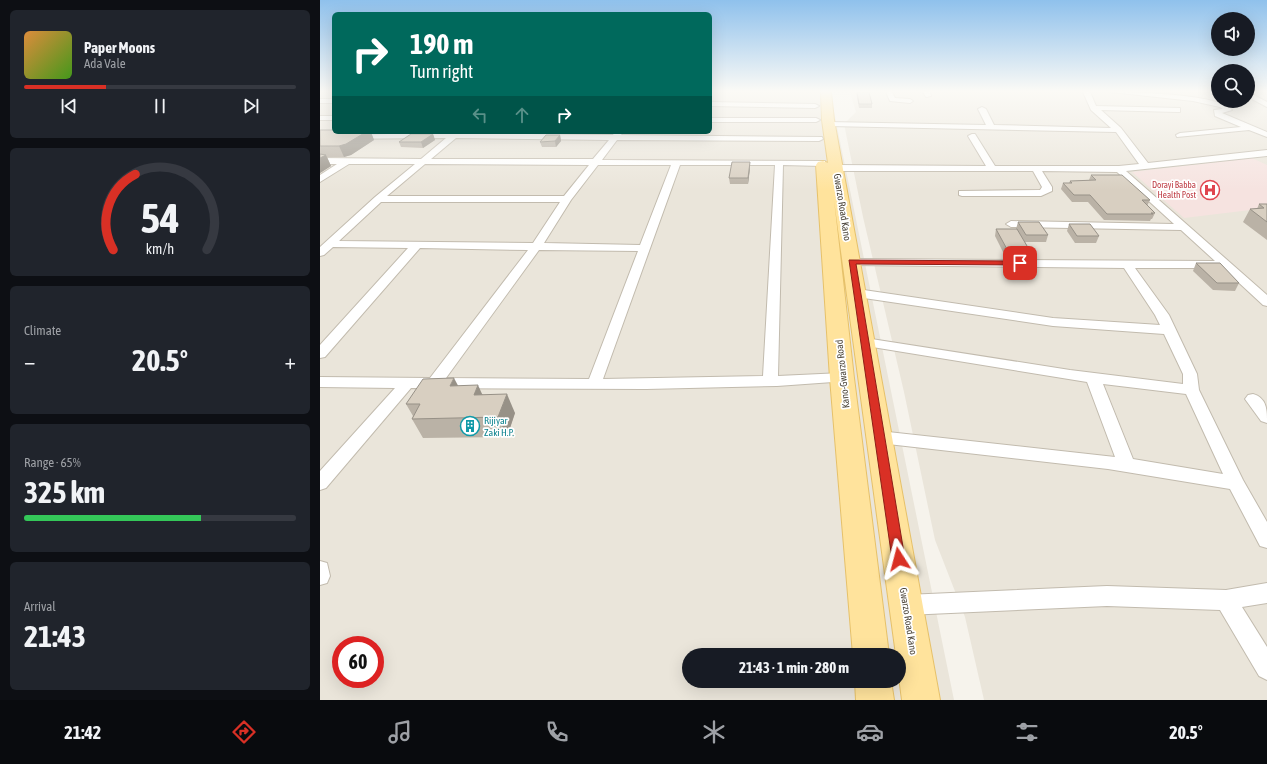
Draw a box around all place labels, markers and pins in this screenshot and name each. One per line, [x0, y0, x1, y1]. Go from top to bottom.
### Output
hospital icon: Dorayi Babba Health Post [1199, 179, 1221, 201]
place label: Dorayi Babba Health Post [1152, 180, 1196, 200]
pin [1003, 246, 1037, 280]
building icon: Rijiyar Zaki H.P. [459, 415, 481, 437]
place label: Rijiyar Zaki H.P. [484, 415, 514, 438]

